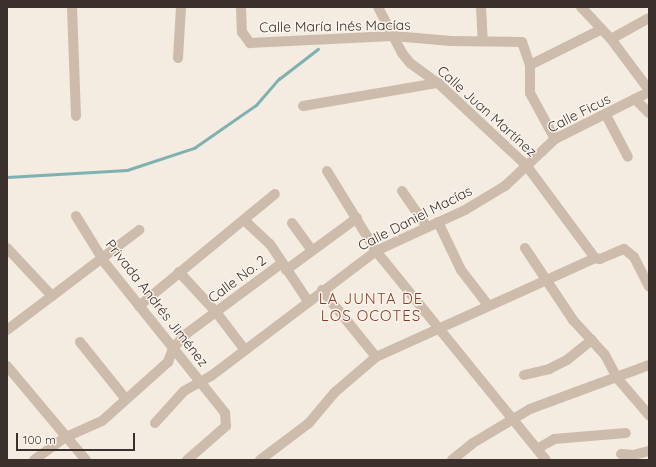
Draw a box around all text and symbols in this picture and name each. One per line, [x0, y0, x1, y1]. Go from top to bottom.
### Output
street label: Calle María Inés Macías [259, 16, 411, 36]
street label: Calle Juan Martínez [434, 62, 540, 160]
street label: Calle Ficus [545, 90, 613, 136]
street label: Calle Daniel Macías [355, 182, 475, 254]
street label: Privada Andrés Jiménez [102, 236, 212, 370]
street label: Calle No. 2 [205, 252, 269, 306]
district label: LA JUNTA DE LOS OCOTES [319, 289, 423, 324]
scale bar [18, 425, 137, 451]
text: 100 m [23, 432, 56, 447]

